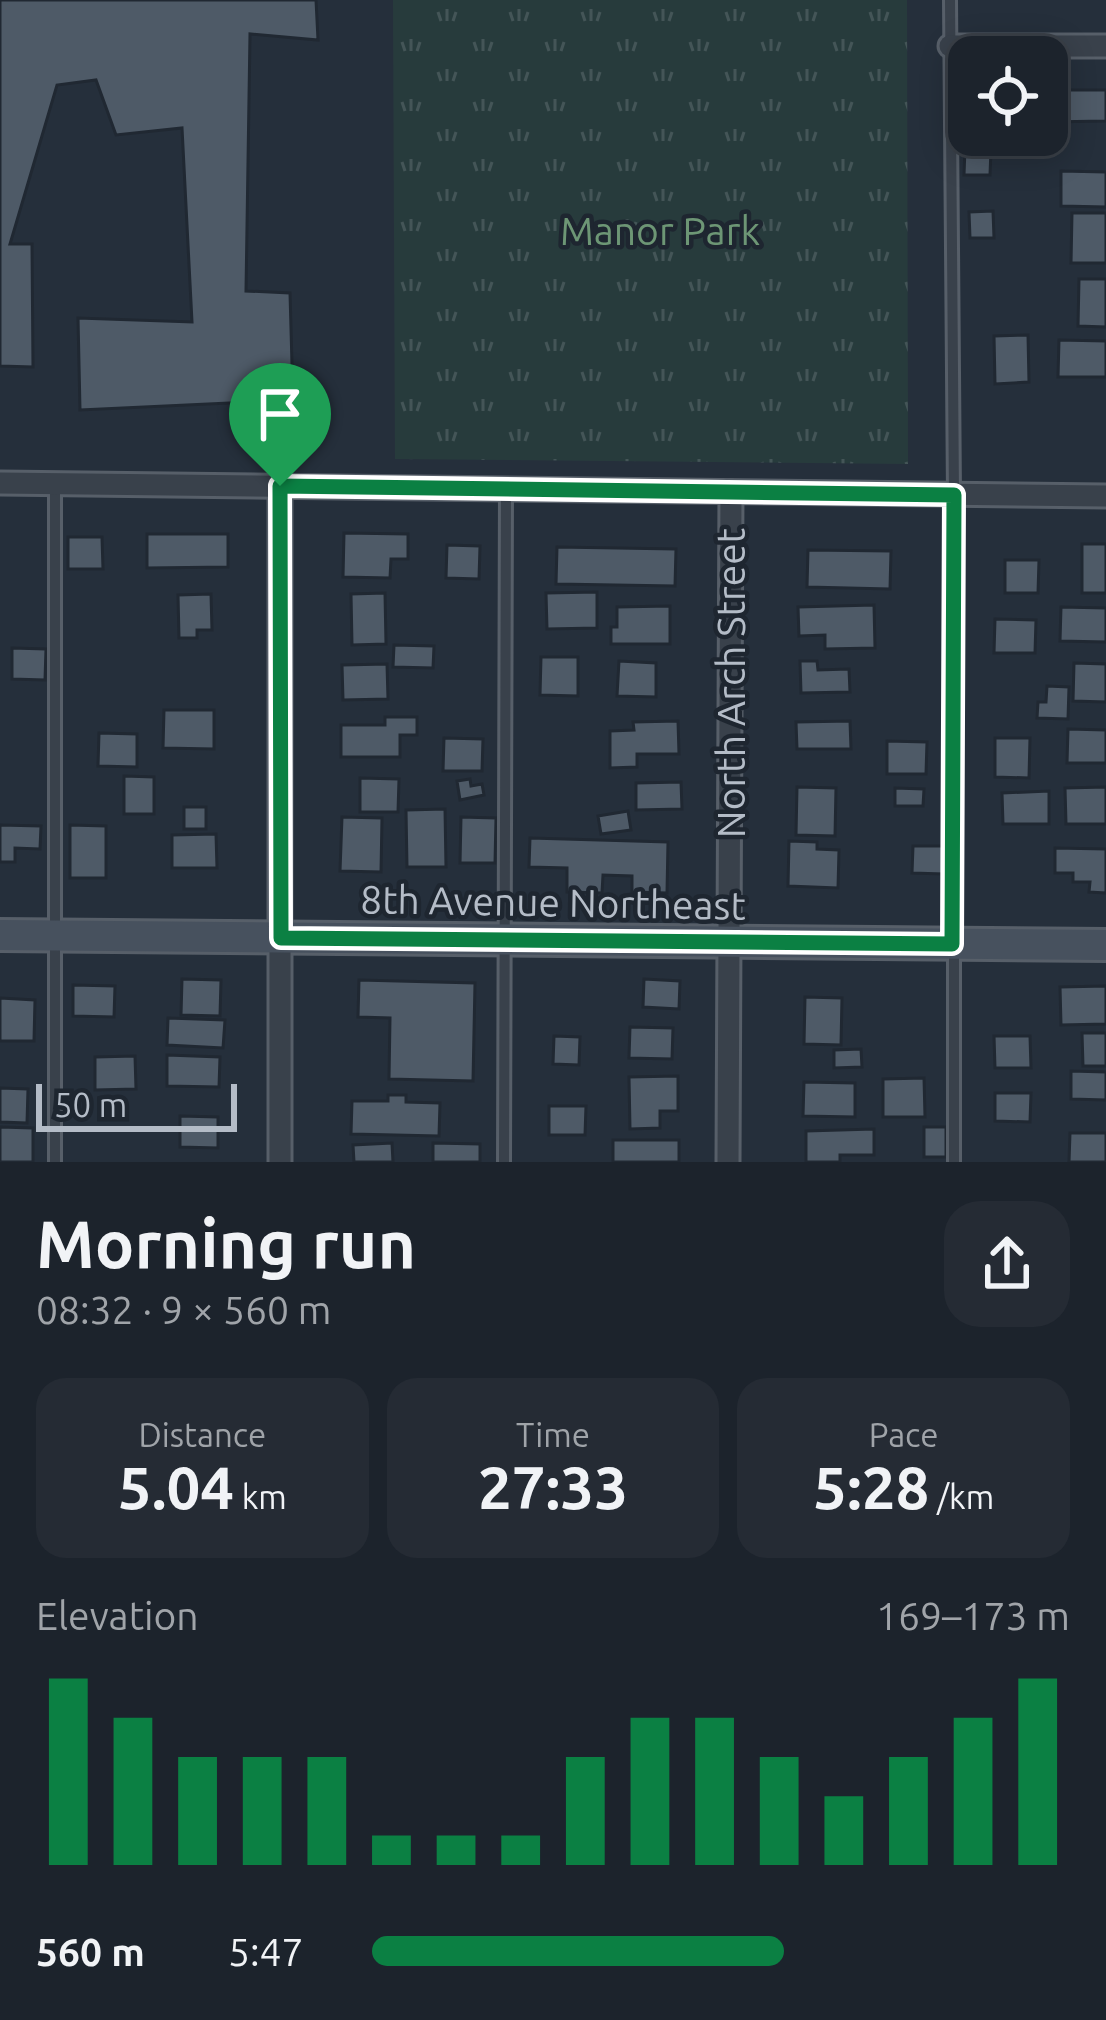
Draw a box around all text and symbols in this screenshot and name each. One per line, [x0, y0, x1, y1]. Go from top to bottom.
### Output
map controls [948, 36, 1068, 156]
button: locate [948, 36, 1068, 156]
park label: Manor Park [560, 209, 760, 252]
pin [229, 363, 331, 486]
icon: arrive [247, 381, 313, 447]
street label: North Arch Street [709, 528, 752, 838]
street label: 8th Avenue Northeast [360, 877, 746, 927]
scale bar [36, 1078, 237, 1131]
text: 50 m [54, 1086, 127, 1123]
button: share [944, 1201, 1070, 1327]
text: Morning run [36, 1206, 416, 1280]
text: 08:32 · 9 × 560 m [36, 1288, 331, 1331]
text: Distance [138, 1416, 266, 1453]
text: Time [516, 1416, 590, 1453]
text: Pace [869, 1416, 939, 1453]
text: 5.04 [118, 1453, 234, 1520]
text: 27:33 [478, 1453, 628, 1520]
text: 5:28 [813, 1453, 929, 1520]
text: km [234, 1478, 287, 1515]
text: /km [929, 1478, 994, 1515]
text: Elevation [36, 1594, 199, 1637]
text: 169–173 m [876, 1594, 1070, 1637]
text: 560 m [36, 1930, 145, 1973]
text: 5:47 [228, 1930, 304, 1973]

